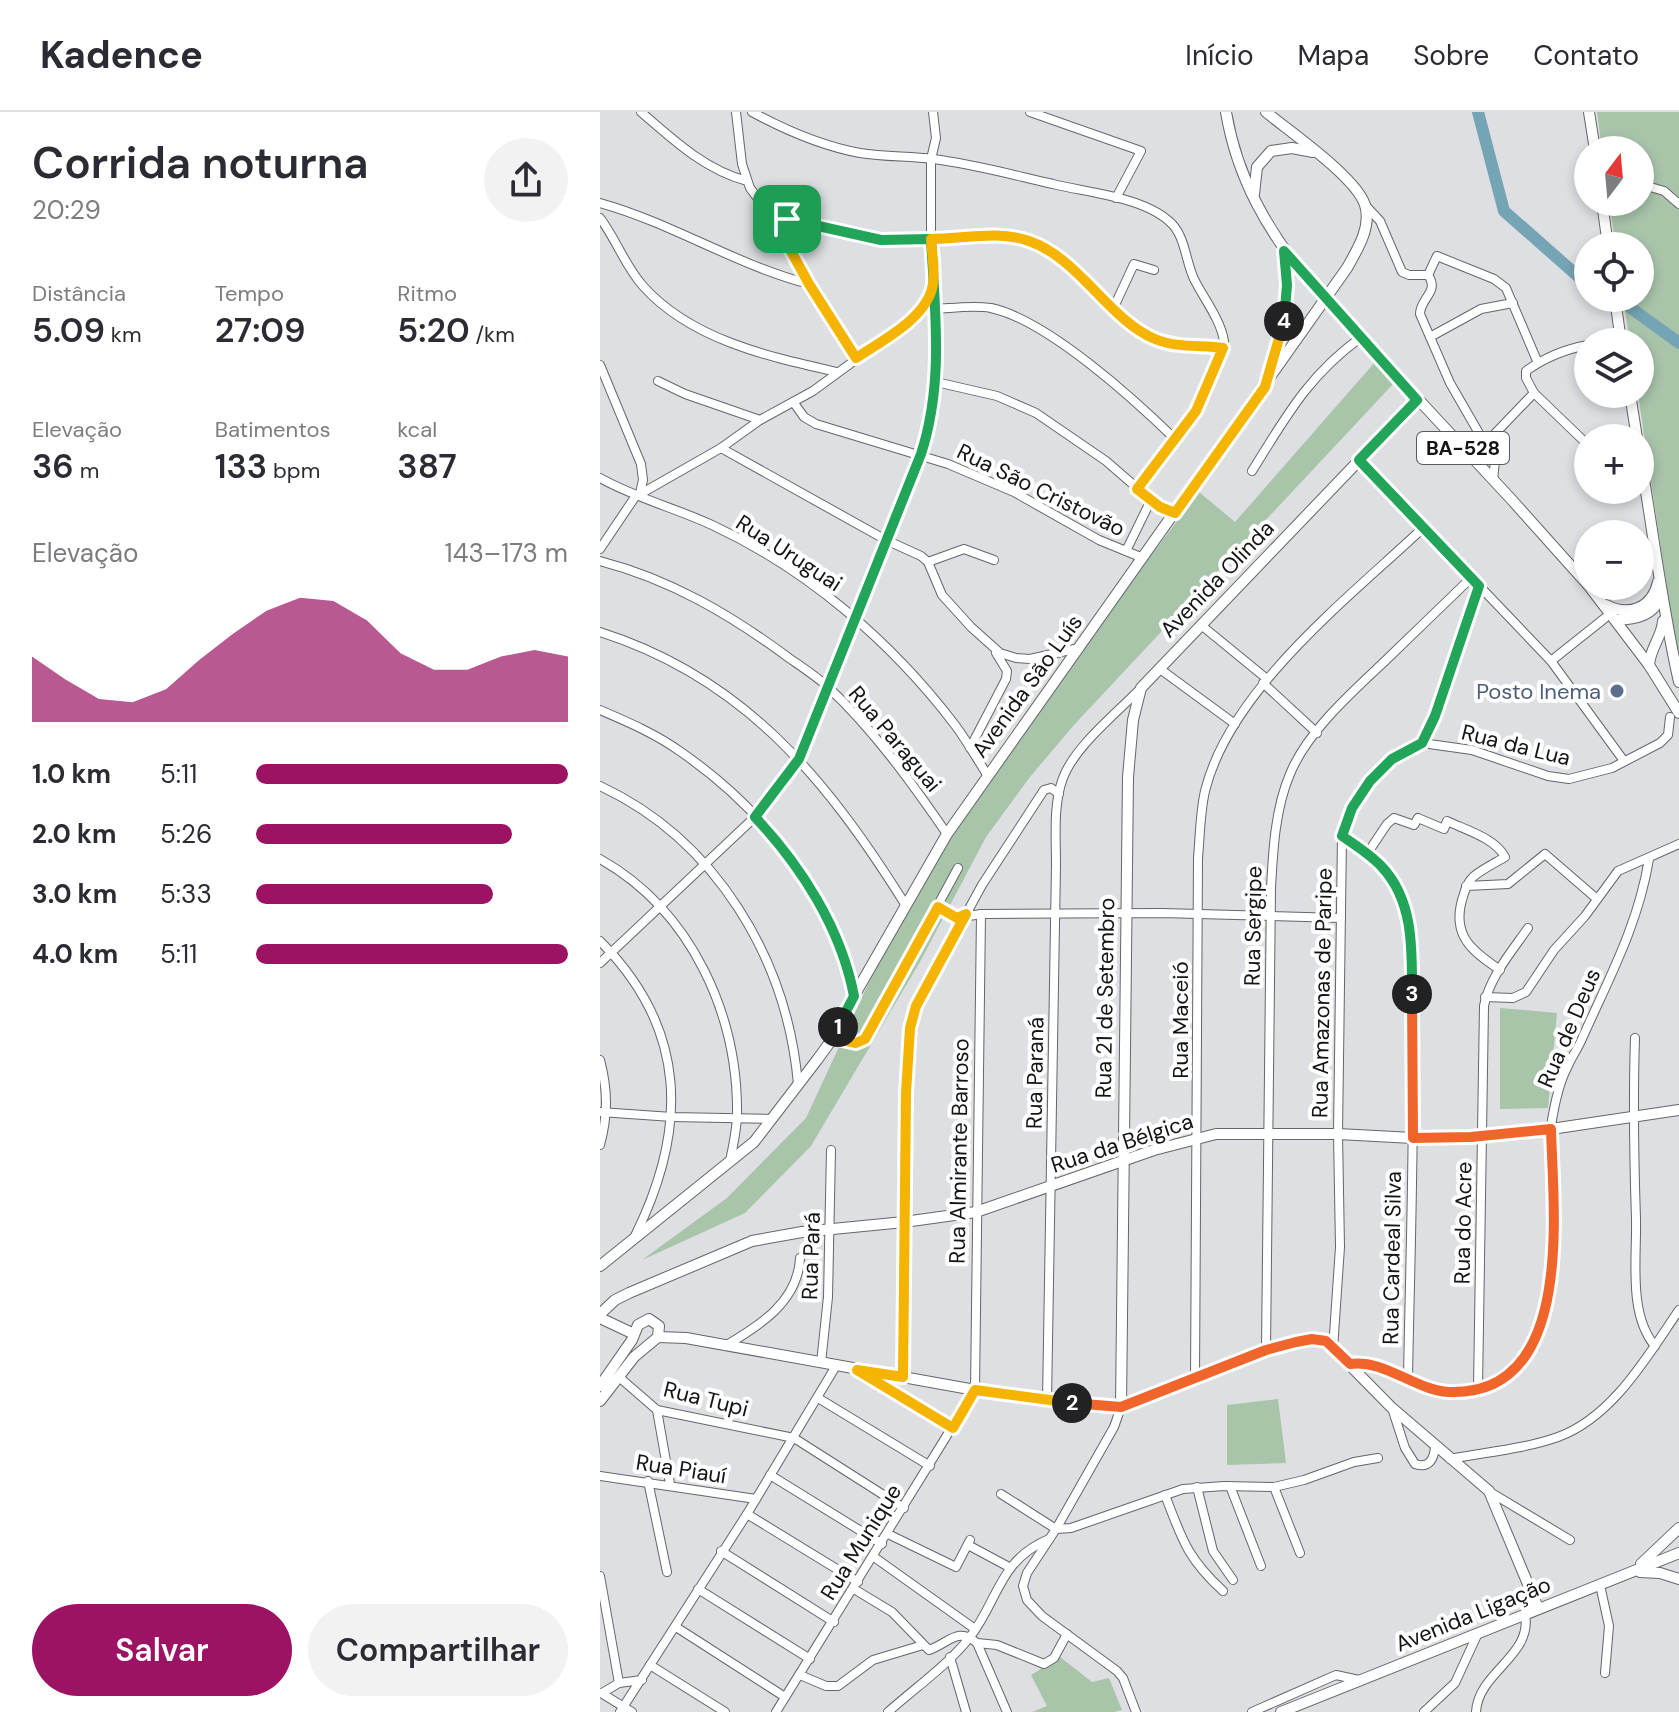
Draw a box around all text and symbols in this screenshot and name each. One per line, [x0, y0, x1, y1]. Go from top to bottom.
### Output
text: Kadence [40, 30, 203, 80]
text: Início [1185, 37, 1254, 74]
text: Mapa [1298, 37, 1369, 74]
text: Sobre [1413, 37, 1489, 74]
text: Contato [1533, 37, 1639, 74]
text: Corrida noturna [32, 134, 369, 192]
north arrow [1574, 136, 1654, 216]
map controls [1574, 136, 1654, 600]
button: share [484, 138, 568, 222]
pin [753, 185, 821, 253]
text: 20:29 [32, 193, 101, 227]
icon: arrive [765, 197, 809, 241]
button: locate [1574, 232, 1654, 312]
text: Distância [32, 279, 126, 308]
text: Tempo [215, 279, 284, 308]
text: Ritmo [397, 279, 457, 308]
pin: 4 [1264, 301, 1304, 341]
text: 4 [1277, 306, 1291, 335]
text: 5.09 [32, 308, 105, 353]
text: 27:09 [215, 308, 306, 353]
text: 5:20 [397, 308, 470, 353]
text: km [105, 320, 141, 349]
text: /km [470, 320, 515, 349]
button: layers [1574, 328, 1654, 408]
text: Elevação [32, 415, 122, 444]
text: Batimentos [215, 415, 331, 444]
text: kcal [397, 415, 437, 444]
button: + [1574, 424, 1654, 504]
road number: BA-528 [1417, 432, 1509, 464]
street label: Rua São Cristovão [952, 437, 1130, 543]
text: 36 [32, 444, 74, 489]
text: 133 [215, 444, 267, 489]
text: 387 [397, 444, 457, 489]
text: m [74, 456, 99, 485]
text: bpm [267, 456, 320, 485]
street label: Rua Uruguai [730, 508, 848, 598]
street label: Avenida Olinda [1154, 514, 1280, 644]
button: − [1574, 520, 1654, 600]
text: Elevação [32, 536, 138, 570]
text: 143–173 m [445, 536, 568, 570]
street label: Avenida São Luís [965, 609, 1089, 763]
place label: Posto Inema [1476, 677, 1601, 706]
street label: Rua Paraguai [842, 680, 948, 798]
marker: Posto Inema [1608, 682, 1626, 700]
street label: Rua da Lua [1459, 717, 1573, 773]
text: 1.0 km [32, 757, 111, 791]
text: 5:11 [160, 757, 197, 791]
text: 2.0 km [32, 817, 116, 851]
text: 5:26 [160, 817, 212, 851]
street label: Rua Sergipe [1237, 866, 1269, 986]
street label: Rua Amazonas de Paripe [1305, 868, 1339, 1118]
text: 3.0 km [32, 877, 117, 911]
text: 5:33 [160, 877, 212, 911]
street label: Rua 21 de Setembro [1089, 897, 1121, 1099]
text: 4.0 km [32, 937, 118, 971]
text: 5:11 [160, 937, 197, 971]
street label: Rua Maceió [1166, 961, 1195, 1079]
street label: Rua de Deus [1531, 964, 1607, 1092]
pin: 3 [1392, 974, 1432, 1014]
text: 3 [1405, 979, 1419, 1008]
pin: 1 [818, 1007, 858, 1047]
text: 1 [834, 1012, 842, 1041]
street label: Rua Paraná [1020, 1017, 1050, 1129]
street label: Rua Almirante Barroso [943, 1038, 975, 1264]
street label: Rua da Bélgica [1047, 1106, 1197, 1180]
street label: Rua do Acre [1447, 1161, 1479, 1285]
street label: Rua Cardeal Silva [1376, 1171, 1408, 1345]
street label: Rua Pará [795, 1212, 827, 1300]
street label: Rua Tupi [661, 1374, 751, 1424]
pin: 2 [1052, 1383, 1092, 1423]
text: 2 [1066, 1388, 1078, 1417]
street label: Rua Piauí [634, 1448, 728, 1490]
street label: Rua Munique [814, 1479, 908, 1605]
street label: Avenida Ligação [1391, 1570, 1555, 1658]
button: Salvar [32, 1604, 292, 1696]
button: Compartilhar [308, 1604, 568, 1696]

